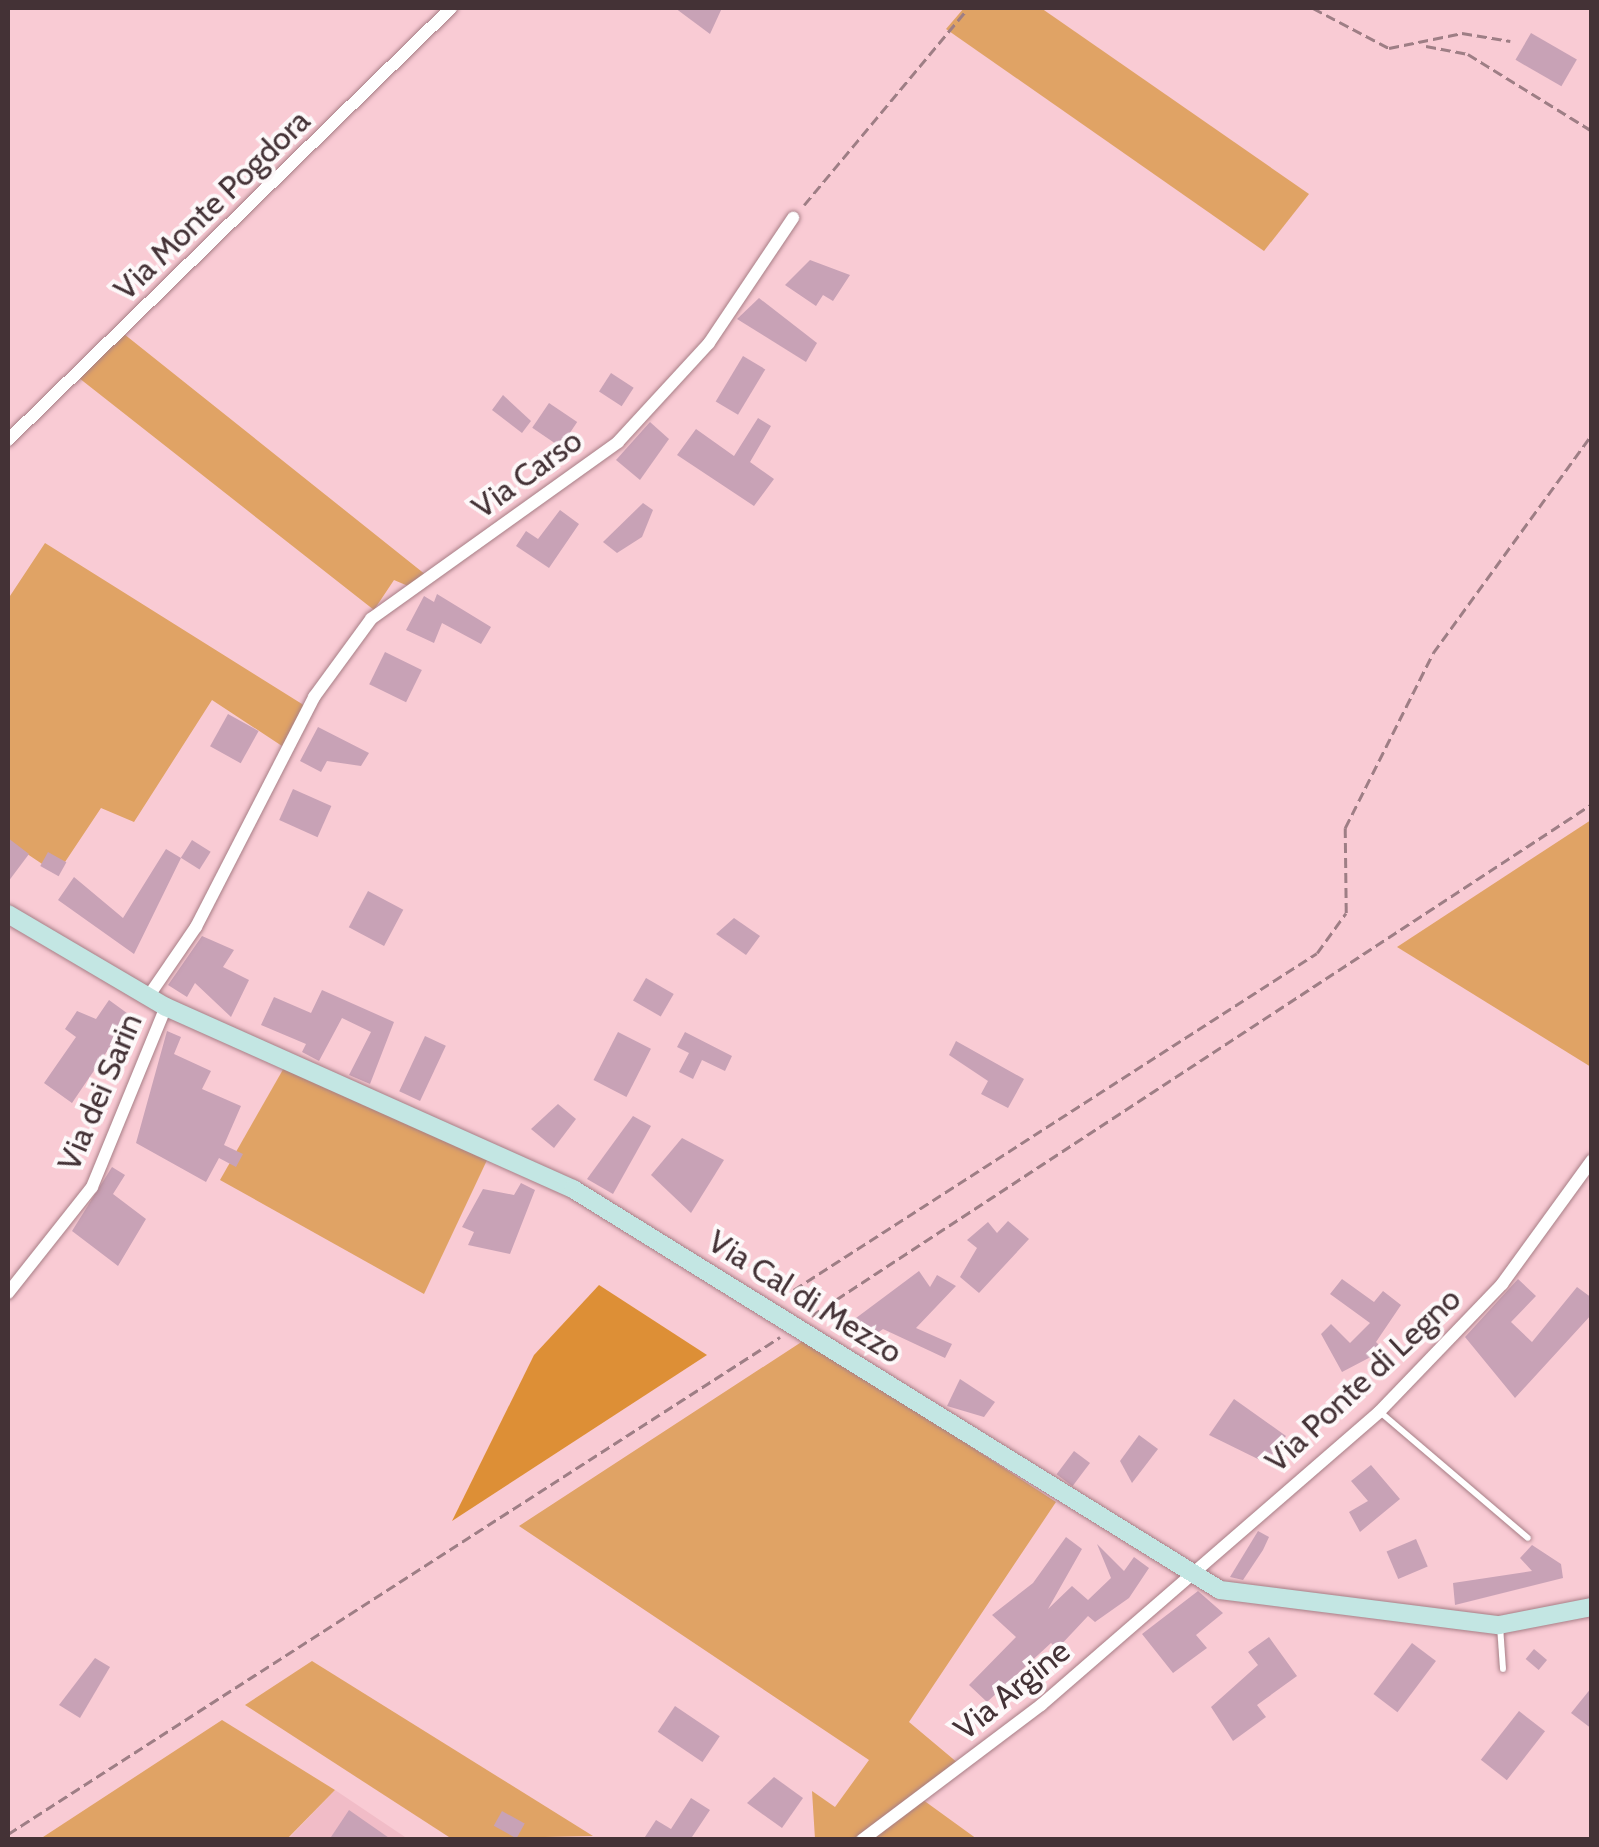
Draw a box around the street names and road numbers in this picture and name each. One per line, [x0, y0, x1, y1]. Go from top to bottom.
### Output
street label: Via Monte Pogdora [106, 102, 318, 308]
street label: Via Carso [465, 421, 589, 527]
street label: Via dei Sarin [50, 1008, 150, 1176]
street label: Via Cal di Mezzo [701, 1222, 909, 1372]
street label: Via Ponte di Legno [1257, 1280, 1469, 1480]
street label: Via Argine [946, 1632, 1078, 1748]

